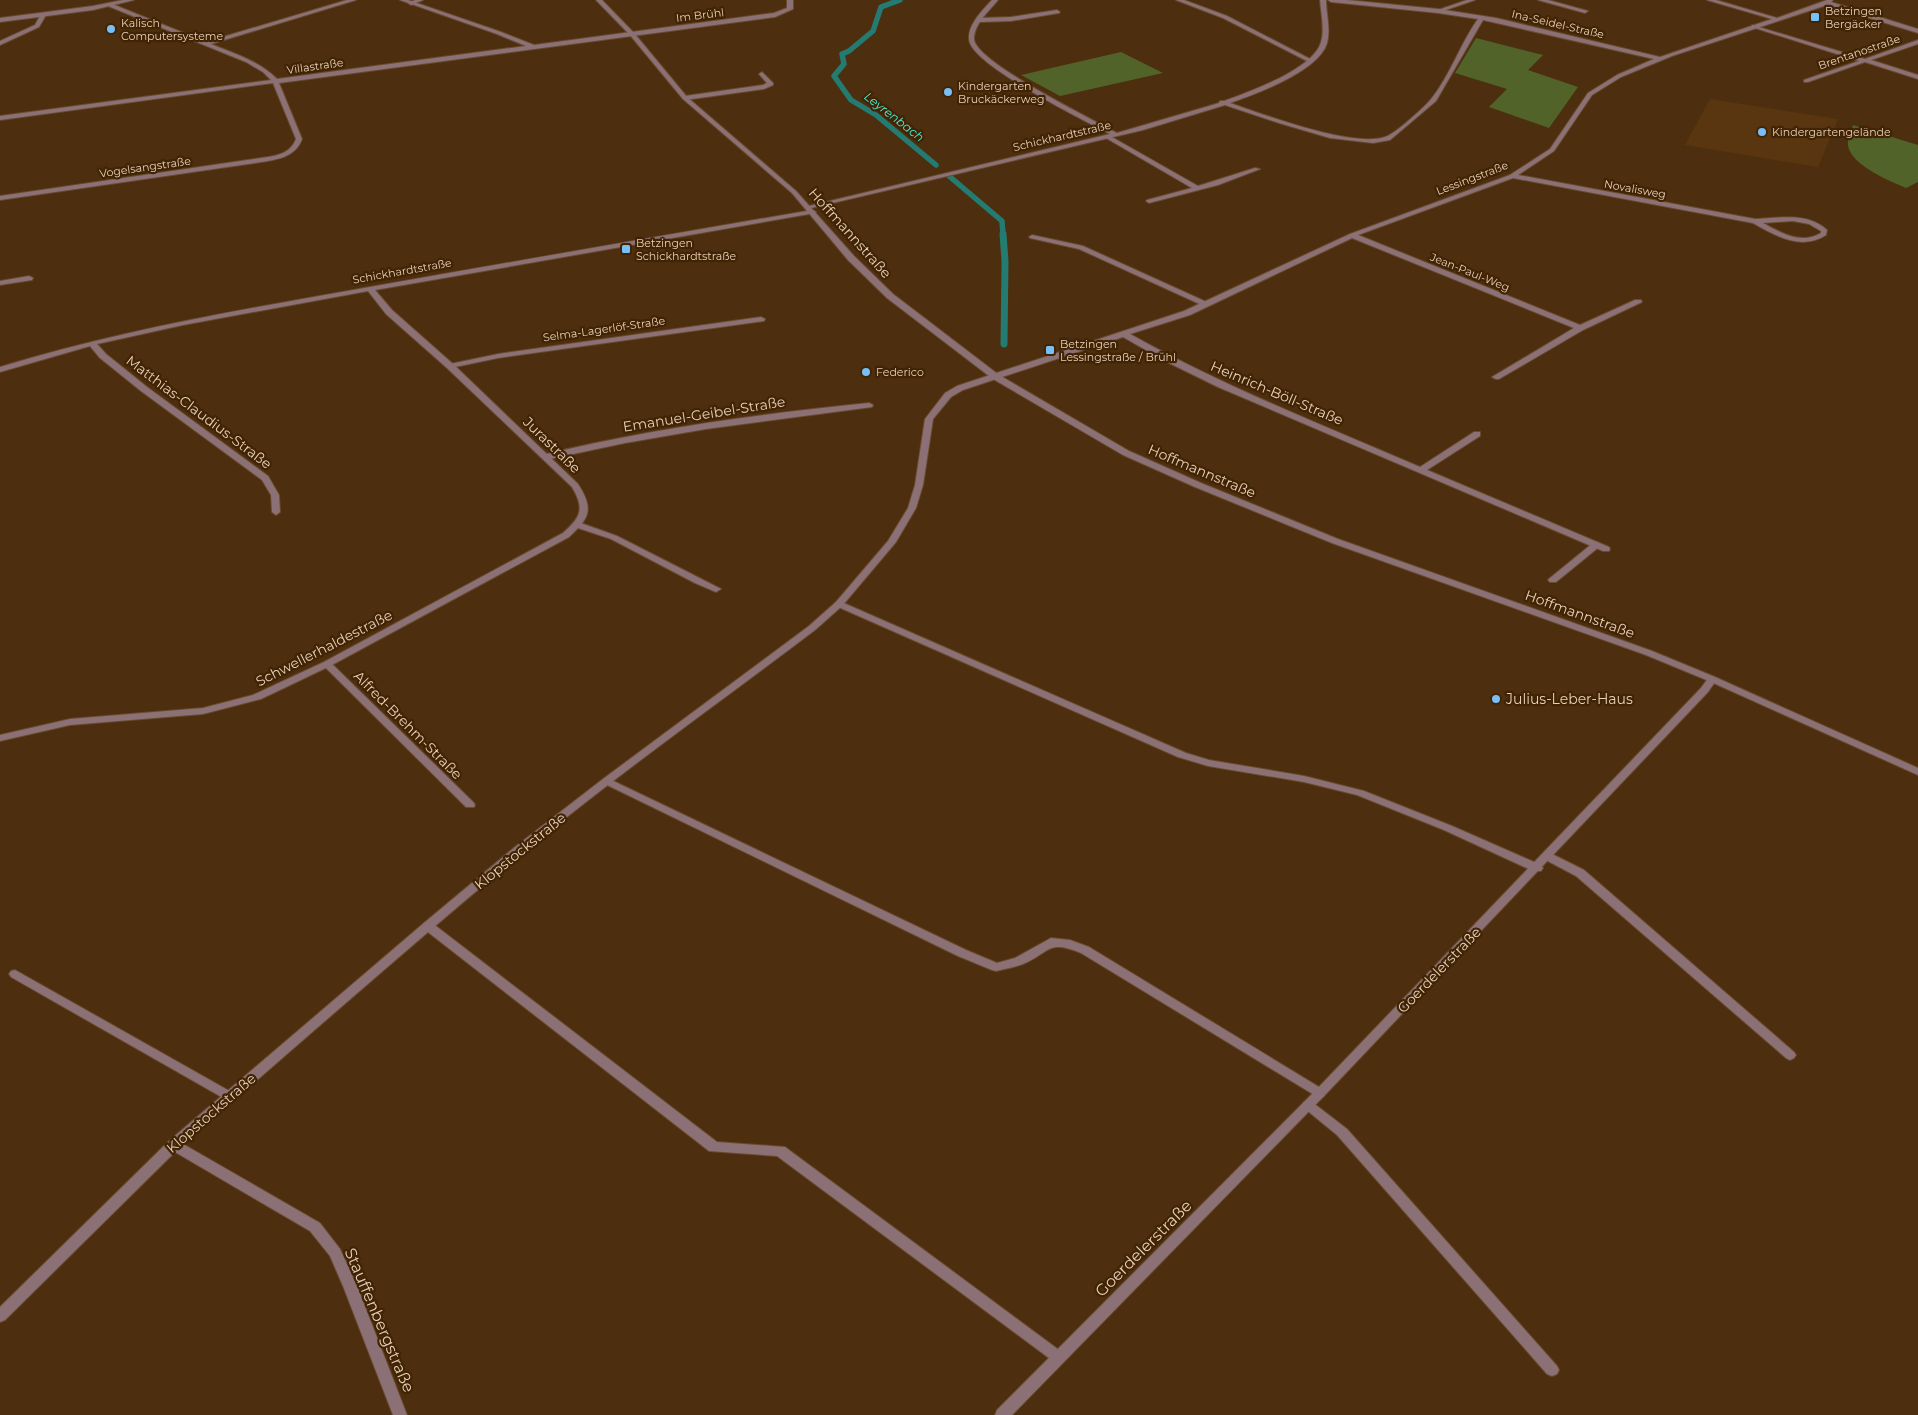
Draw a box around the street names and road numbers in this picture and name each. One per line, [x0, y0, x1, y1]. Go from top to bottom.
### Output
street label: Im Brühl [675, 5, 725, 25]
street label: Ina-Seidel-Straße [1510, 7, 1606, 42]
street label: Brentanostraße [1816, 31, 1902, 73]
street label: Villastraße [286, 55, 345, 77]
street label: Schickhardtstraße [1012, 118, 1113, 154]
street label: Vogelsangstraße [98, 154, 192, 180]
street label: Lessingstraße [1434, 158, 1510, 198]
street label: Novalisweg [1603, 177, 1667, 201]
street label: Hoffmannstraße [805, 184, 895, 282]
street label: Jean-Paul-Weg [1427, 249, 1512, 294]
street label: Schickhardtstraße [351, 255, 453, 287]
street label: Selma-Lagerlöf-Straße [542, 313, 666, 345]
street label: Matthias-Claudius-Straße [123, 351, 275, 473]
street label: Heinrich-Böll-Straße [1208, 357, 1346, 429]
street label: Emanuel-Geibel-Straße [621, 392, 787, 436]
street label: Jurastraße [519, 412, 585, 477]
street label: Hoffmannstraße [1145, 440, 1259, 502]
street label: Hoffmannstraße [1523, 586, 1637, 642]
street label: Schwellerhaldestraße [253, 606, 395, 690]
street label: Alfred-Brehm-Straße [350, 667, 466, 783]
street label: Klopstockstraße [471, 809, 569, 893]
street label: Goerdelerstraße [1393, 923, 1485, 1017]
street label: Klopstockstraße [163, 1069, 259, 1157]
street label: Goerdelerstraße [1091, 1196, 1196, 1301]
street label: Stauffenbergstraße [341, 1245, 419, 1395]

